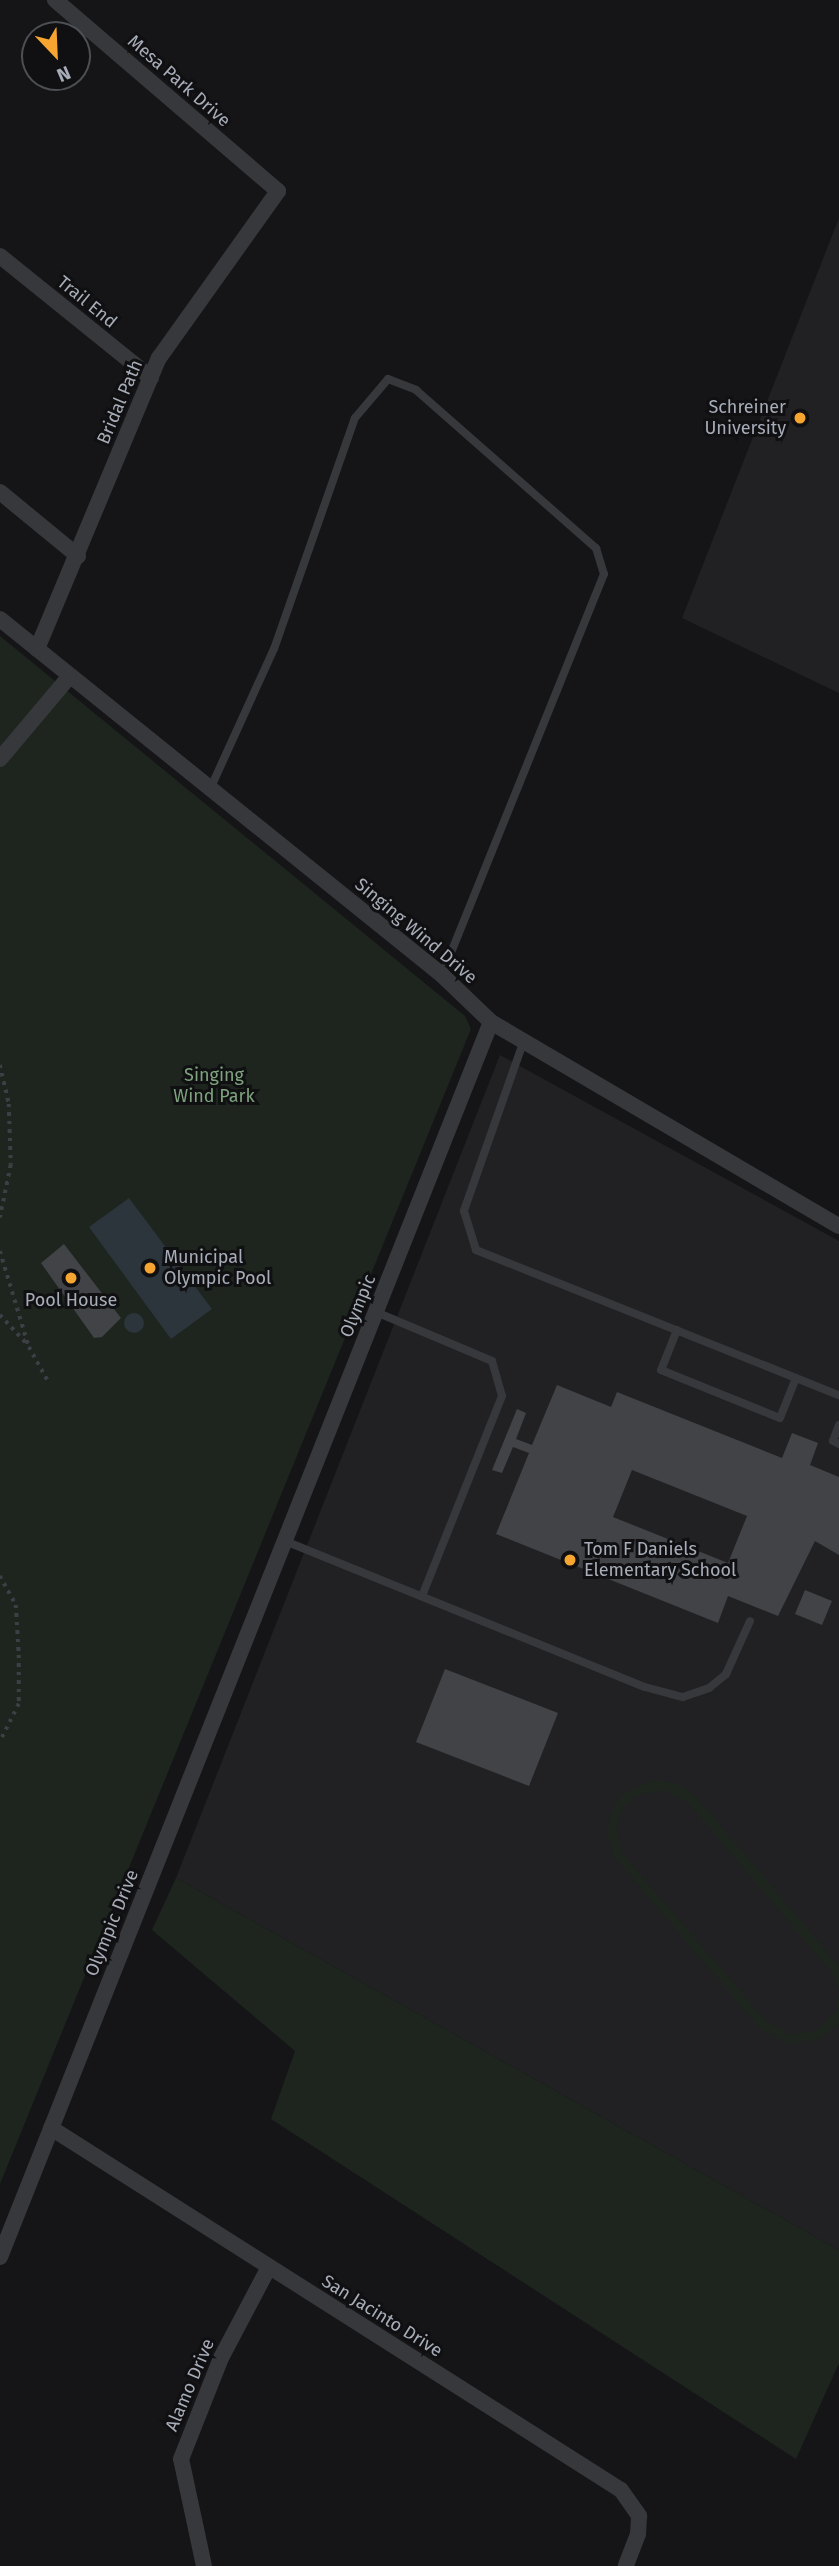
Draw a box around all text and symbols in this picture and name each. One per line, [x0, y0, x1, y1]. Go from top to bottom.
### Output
north arrow [21, 21, 91, 91]
street label: Mesa Park Drive [123, 31, 235, 131]
text: N [53, 61, 74, 87]
street label: Trail End [53, 271, 121, 333]
street label: Bridal Path [93, 356, 147, 448]
place label: Schreiner University [704, 397, 786, 440]
marker: Schreiner University [792, 410, 808, 426]
street label: Singing Wind Drive [351, 874, 481, 988]
park label: Singing Wind Park [173, 1065, 255, 1108]
place label: Municipal Olympic Pool [164, 1247, 271, 1290]
marker: Municipal Olympic Pool [142, 1260, 158, 1276]
marker: Pool House [63, 1270, 79, 1286]
street label: Olympic [336, 1271, 380, 1341]
place label: Pool House [25, 1289, 117, 1311]
place label: Tom F Daniels Elementary School [584, 1539, 736, 1582]
marker: Tom F Daniels Elementary School [562, 1552, 578, 1568]
street label: Olympic Drive [81, 1866, 143, 1980]
street label: San Jacinto Drive [318, 2270, 446, 2362]
street label: Alamo Drive [161, 2336, 219, 2434]

